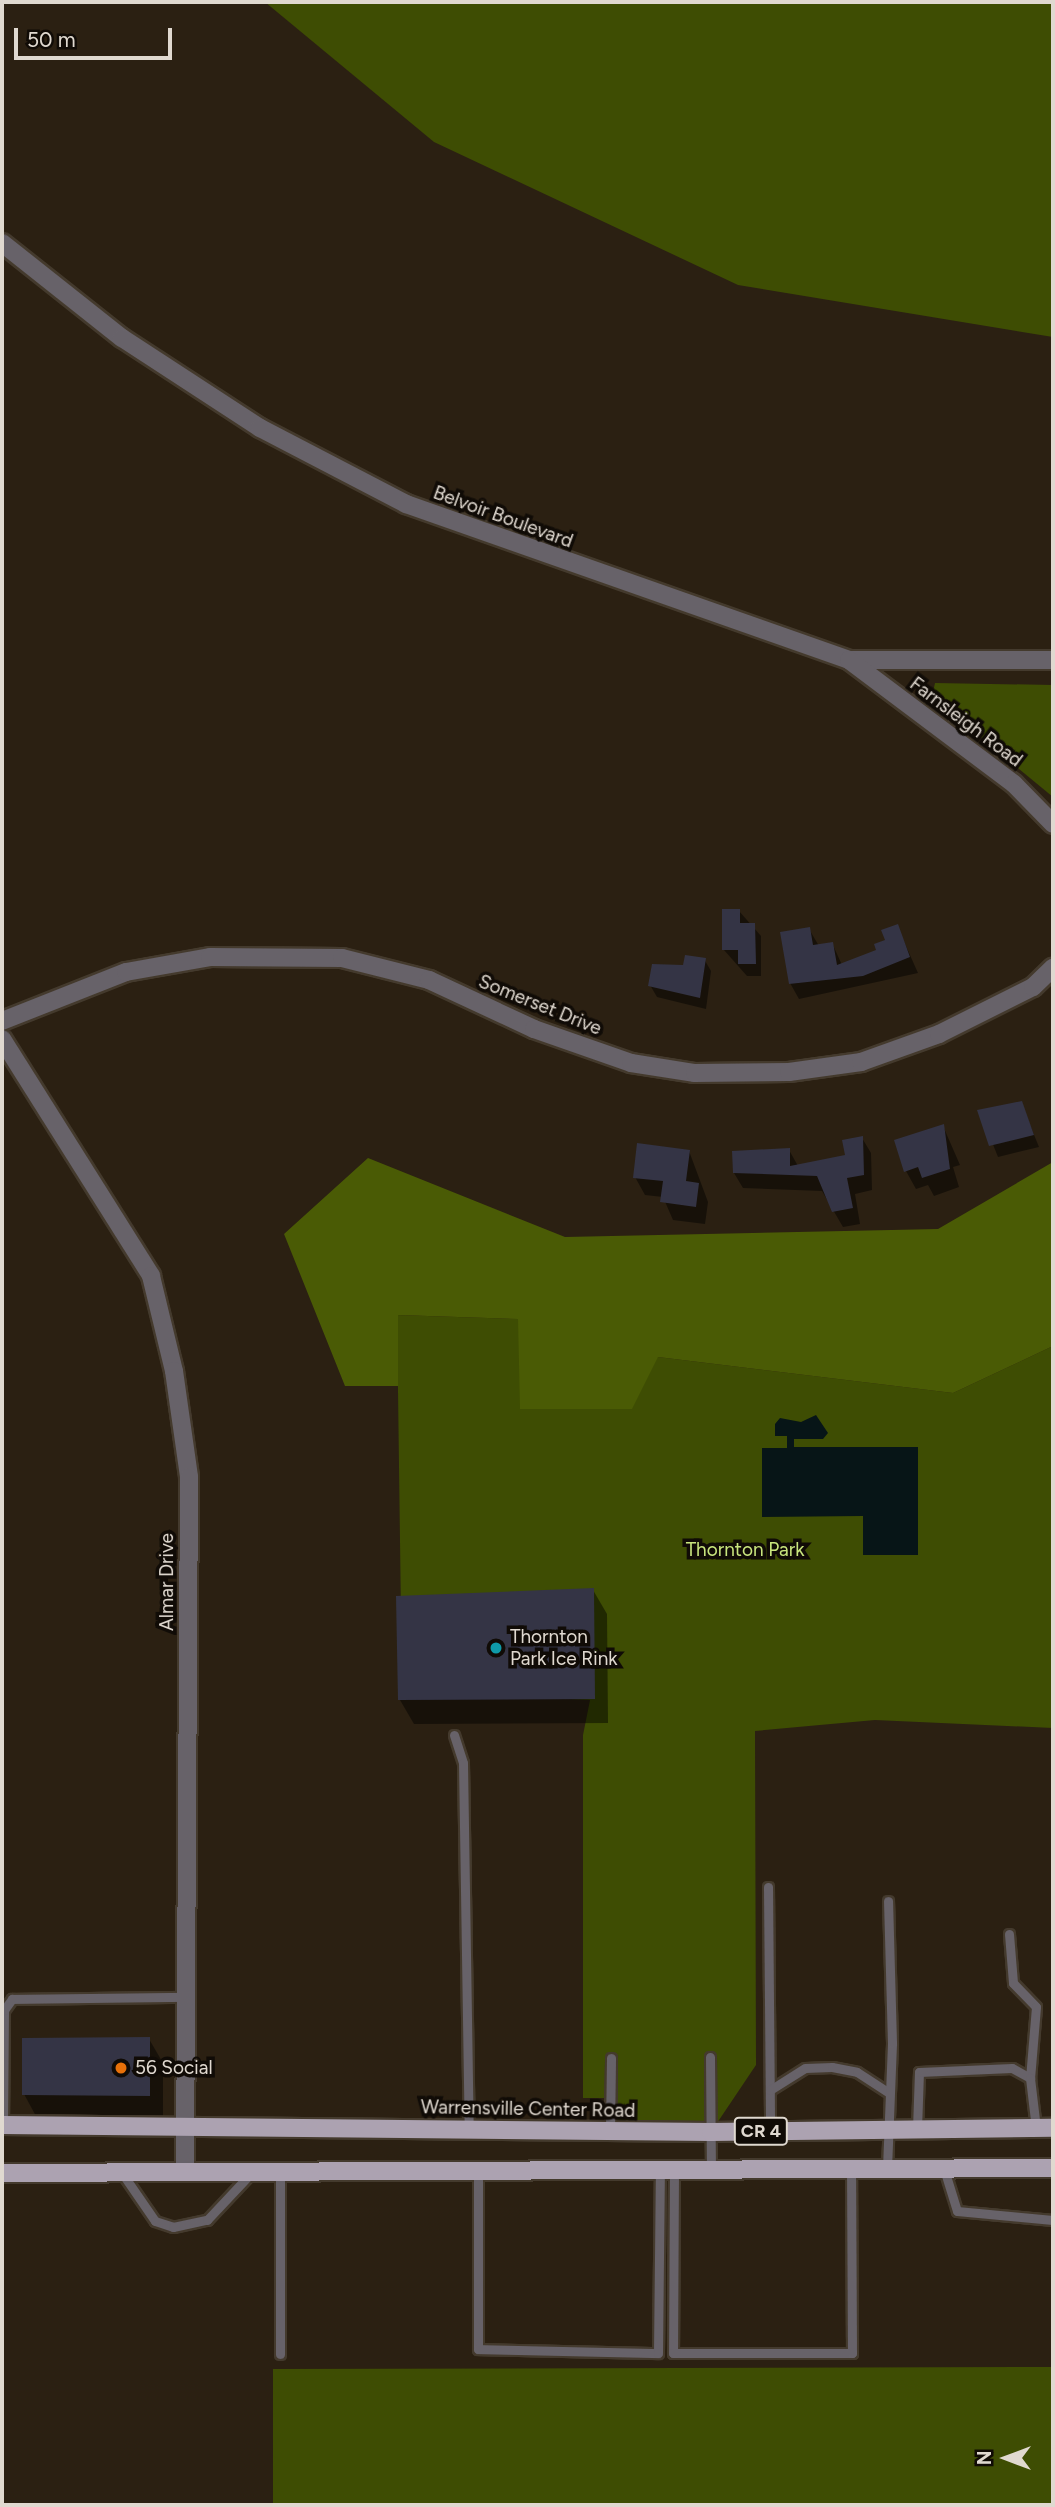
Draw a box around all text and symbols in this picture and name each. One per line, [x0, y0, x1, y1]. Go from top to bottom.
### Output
scale bar [18, 14, 175, 58]
text: 50 m [27, 27, 76, 52]
street label: Belvoir Boulevard [430, 481, 576, 553]
street label: Farnsleigh Road [905, 672, 1027, 772]
street label: Somerset Drive [475, 970, 605, 1040]
street label: Almar Drive [156, 1533, 178, 1631]
park label: Thornton Park [686, 1539, 804, 1561]
place label: Thornton Park Ice Rink [510, 1626, 617, 1670]
marker: Thornton Park Ice Rink [488, 1640, 504, 1656]
place label: 56 Social [135, 2057, 213, 2079]
marker: 56 Social [113, 2060, 129, 2076]
street label: Warrensville Center Road [421, 2096, 635, 2122]
road number: CR 4 [733, 2116, 789, 2146]
north arrow [971, 2423, 1041, 2493]
text: N [973, 2451, 996, 2465]

